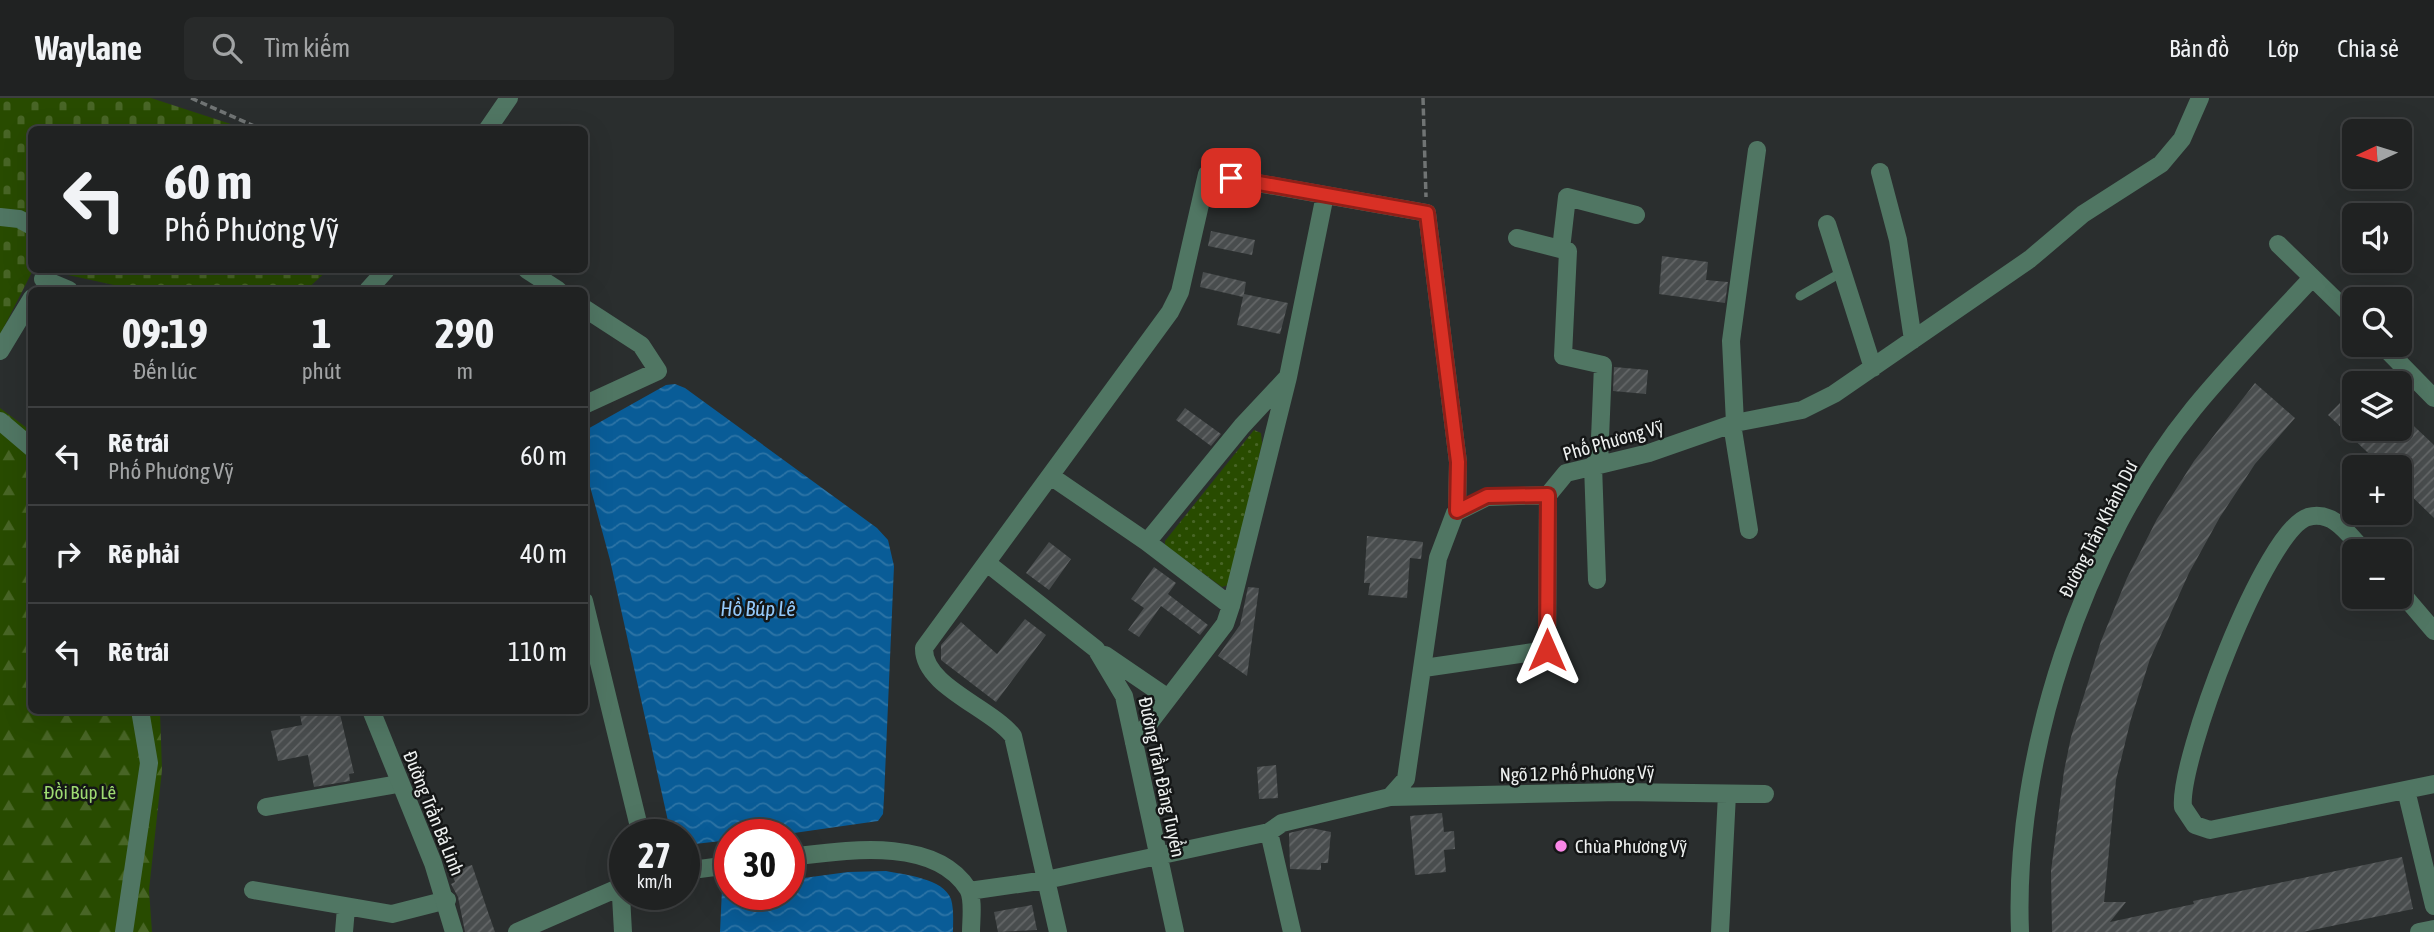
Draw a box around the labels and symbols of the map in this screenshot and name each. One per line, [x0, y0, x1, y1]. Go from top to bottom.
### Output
north arrow [2342, 119, 2412, 189]
pin [1201, 148, 1261, 208]
street label: Phố Phương Vỹ [1560, 415, 1666, 465]
street label: Đường Trần Khánh Dư [2054, 456, 2142, 601]
water label: Hồ Búp Lê [720, 596, 796, 620]
position arrow [1510, 613, 1584, 687]
street label: Đường Trần Đăng Tuyển [1134, 695, 1190, 859]
street label: Đường Trần Bá Linh [399, 747, 469, 879]
street label: Ngõ 12 Phố Phương Vỹ [1499, 761, 1655, 785]
park label: Đồi Búp Lê [44, 781, 116, 803]
speed limit sign: 30 [714, 819, 805, 910]
place label: Chùa Phương Vỹ [1575, 835, 1687, 857]
marker: Chùa Phương Vỹ [1553, 838, 1569, 854]

